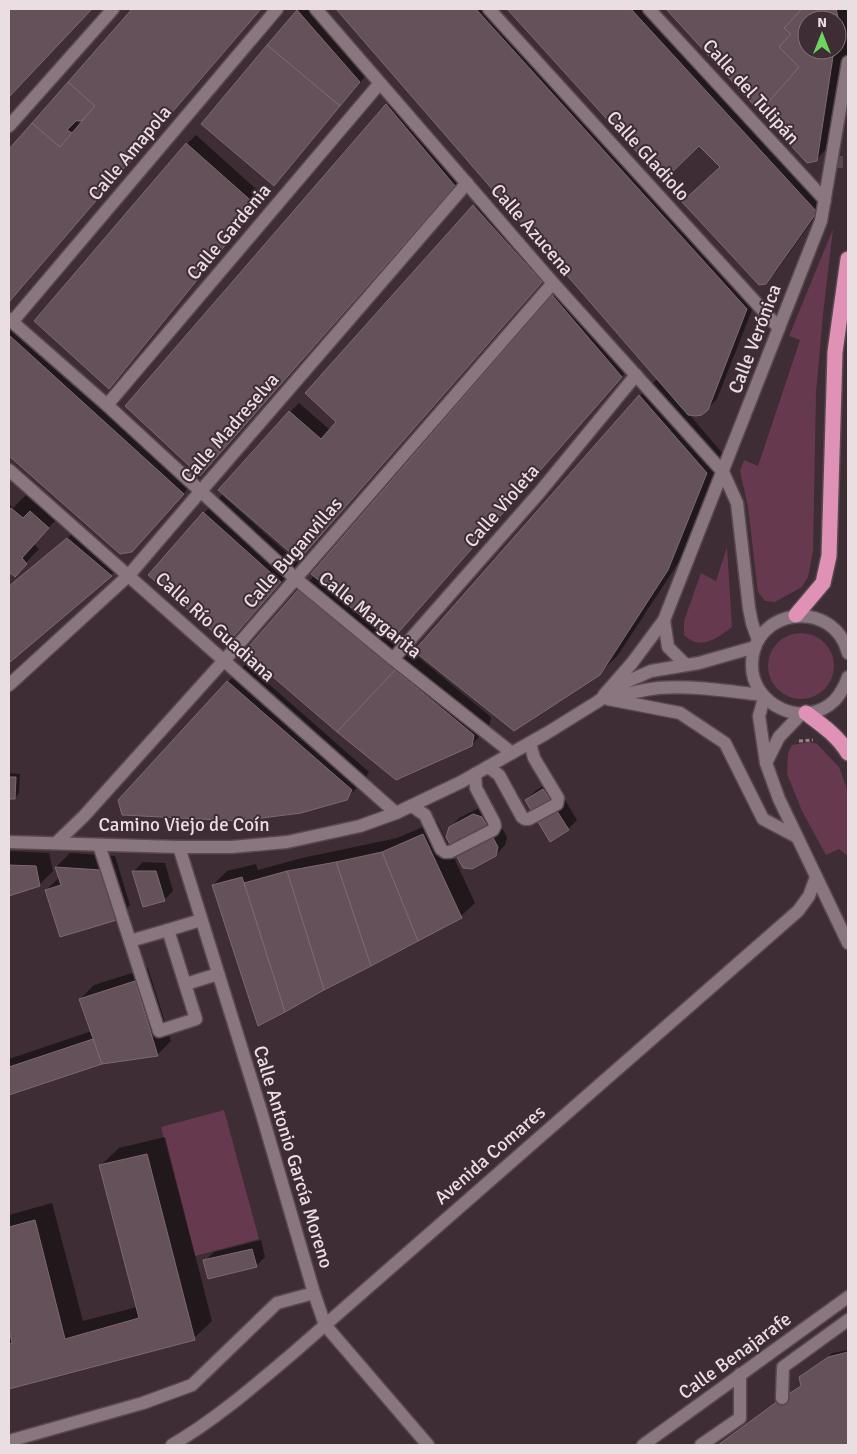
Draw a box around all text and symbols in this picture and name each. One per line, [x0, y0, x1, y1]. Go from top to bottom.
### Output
north arrow [797, 10, 847, 60]
text: N [817, 14, 827, 31]
street label: Calle del Tulipán [697, 34, 805, 150]
street label: Calle Amapola [83, 100, 177, 206]
street label: Calle Gladiolo [601, 106, 695, 206]
street label: Calle Gardenia [182, 179, 276, 285]
street label: Calle Azucena [485, 179, 579, 281]
street label: Calle Verónica [723, 281, 787, 397]
street label: Calle Madreselva [176, 368, 284, 488]
street label: Calle Violeta [459, 459, 545, 553]
street label: Calle Buganvillas [238, 492, 348, 614]
street label: Calle Margarita [314, 566, 426, 664]
street label: Calle Río Guadiana [150, 567, 280, 687]
street label: Camino Viejo de Coín [98, 813, 270, 837]
street label: Calle Antonio García Moreno [248, 1043, 338, 1271]
street label: Avenida Comares [430, 1100, 550, 1210]
street label: Calle Benajarafe [674, 1307, 796, 1405]

